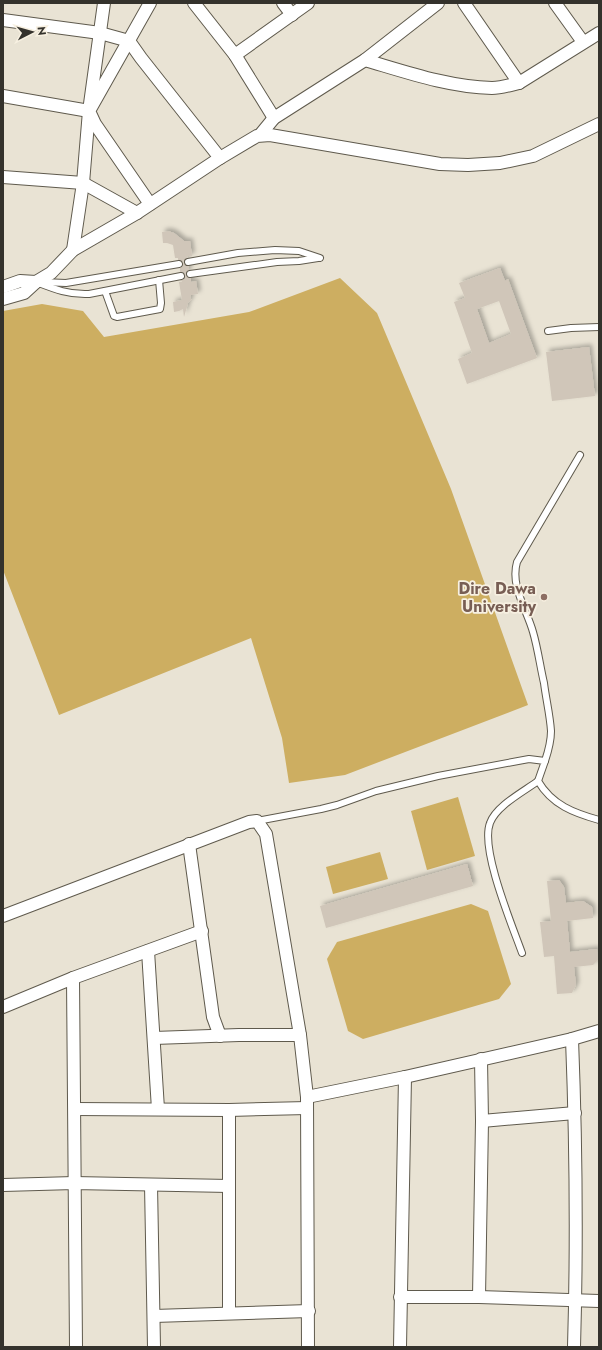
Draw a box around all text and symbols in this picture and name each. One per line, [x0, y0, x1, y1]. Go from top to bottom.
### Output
north arrow [12, 12, 52, 52]
text: N [34, 26, 50, 36]
place label: Dire Dawa University [458, 577, 537, 618]
marker: Dire Dawa University [539, 592, 549, 602]

